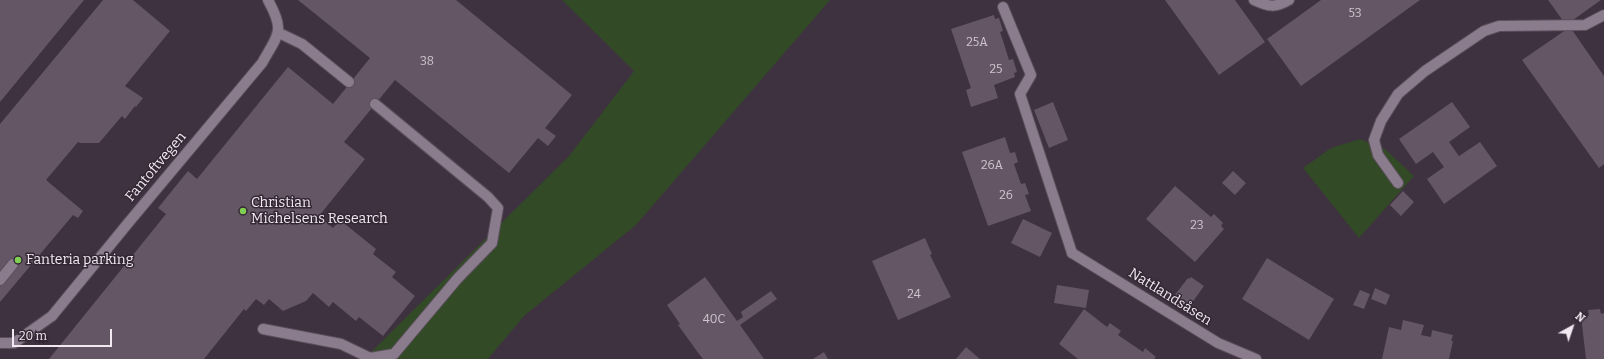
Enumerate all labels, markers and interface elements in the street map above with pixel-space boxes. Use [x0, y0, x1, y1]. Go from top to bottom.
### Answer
house number: 53 [1349, 7, 1361, 21]
house number: 25A [966, 36, 988, 50]
house number: 38 [420, 55, 434, 69]
house number: 25 [990, 63, 1002, 77]
street label: Fantoftvegen [122, 129, 190, 205]
house number: 26A [981, 159, 1003, 173]
house number: 26 [999, 189, 1013, 203]
place label: Christian Michelsens Research [251, 195, 388, 228]
marker: Christian Michelsens Research [238, 206, 248, 216]
house number: 23 [1190, 219, 1204, 233]
place label: Fanteria parking [26, 252, 133, 268]
marker: Fanteria parking [13, 255, 23, 265]
street label: Nattlandsåsen [1125, 265, 1215, 329]
house number: 24 [907, 288, 921, 302]
north arrow [1552, 307, 1592, 347]
text: N [1573, 310, 1587, 325]
house number: 40C [703, 313, 725, 327]
scale bar [14, 321, 114, 347]
text: 20 m [19, 329, 47, 343]

